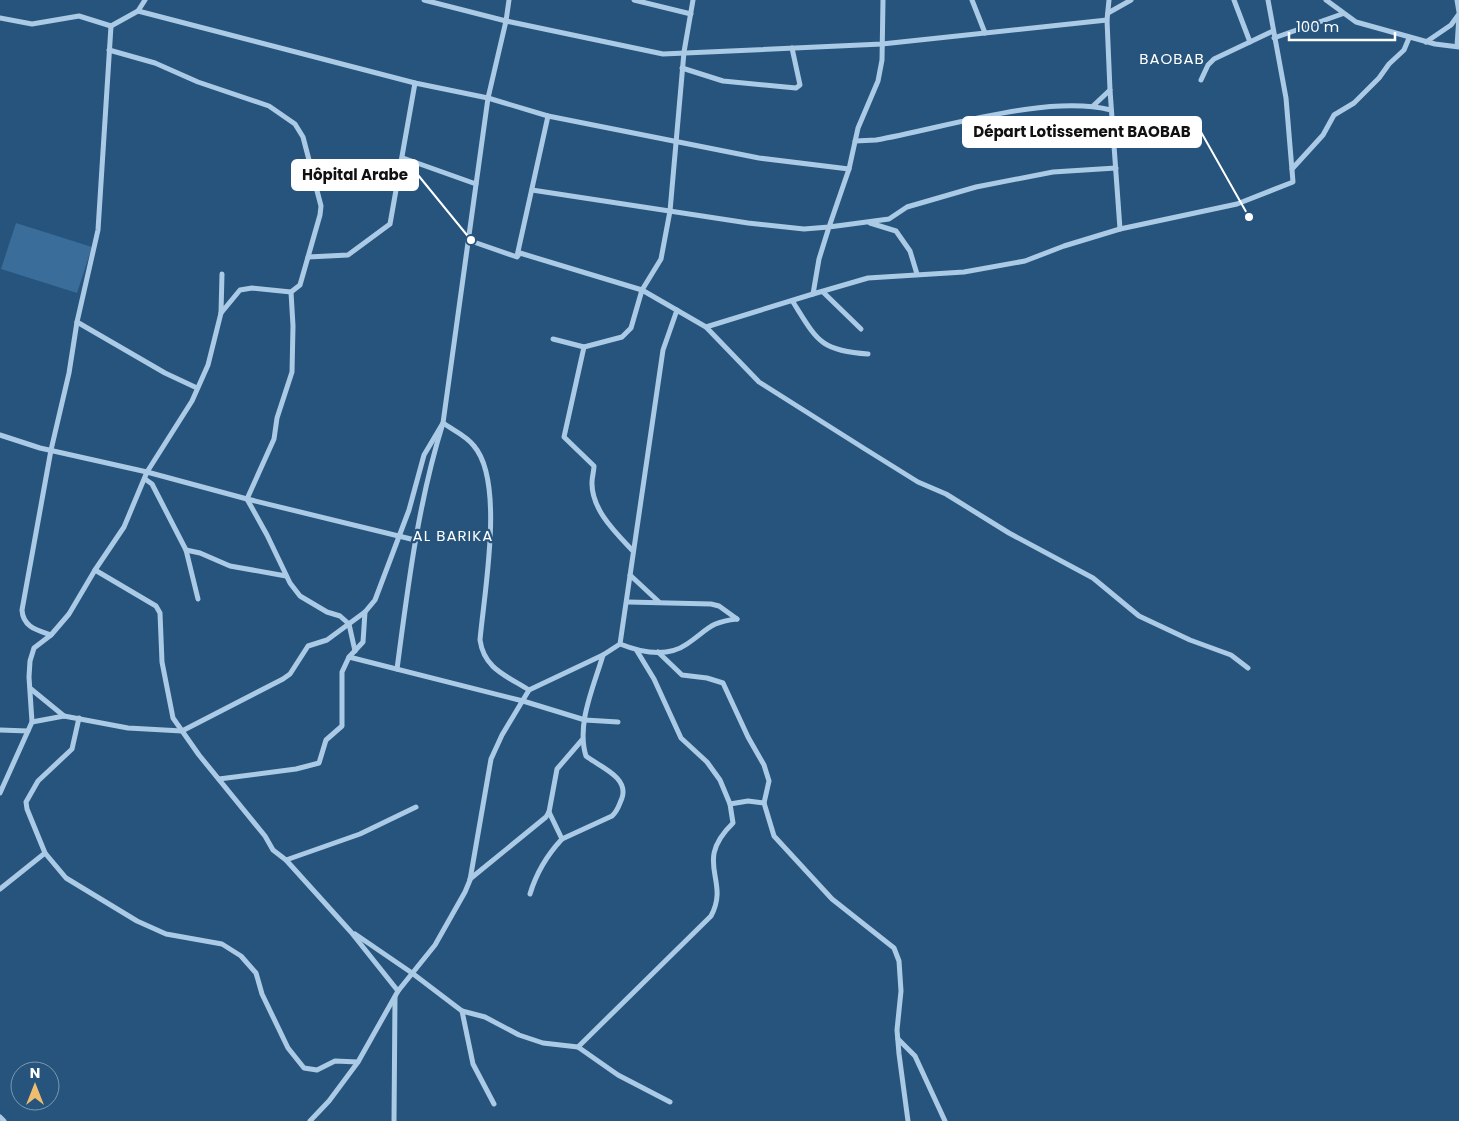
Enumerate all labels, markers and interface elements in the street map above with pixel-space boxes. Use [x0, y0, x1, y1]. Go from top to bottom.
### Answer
scale bar [1289, 10, 1395, 42]
text: 100 m [1296, 16, 1339, 37]
district label: BAOBAB [1139, 48, 1205, 69]
callout: Départ Lotissement BAOBAB [963, 117, 1201, 147]
text: Départ Lotissement BAOBAB [973, 121, 1191, 142]
callout: Hôpital Arabe [292, 160, 418, 190]
text: Hôpital Arabe [302, 164, 408, 185]
district label: AL BARIKA [413, 525, 493, 546]
north arrow [10, 1061, 60, 1111]
text: N [30, 1063, 40, 1083]

